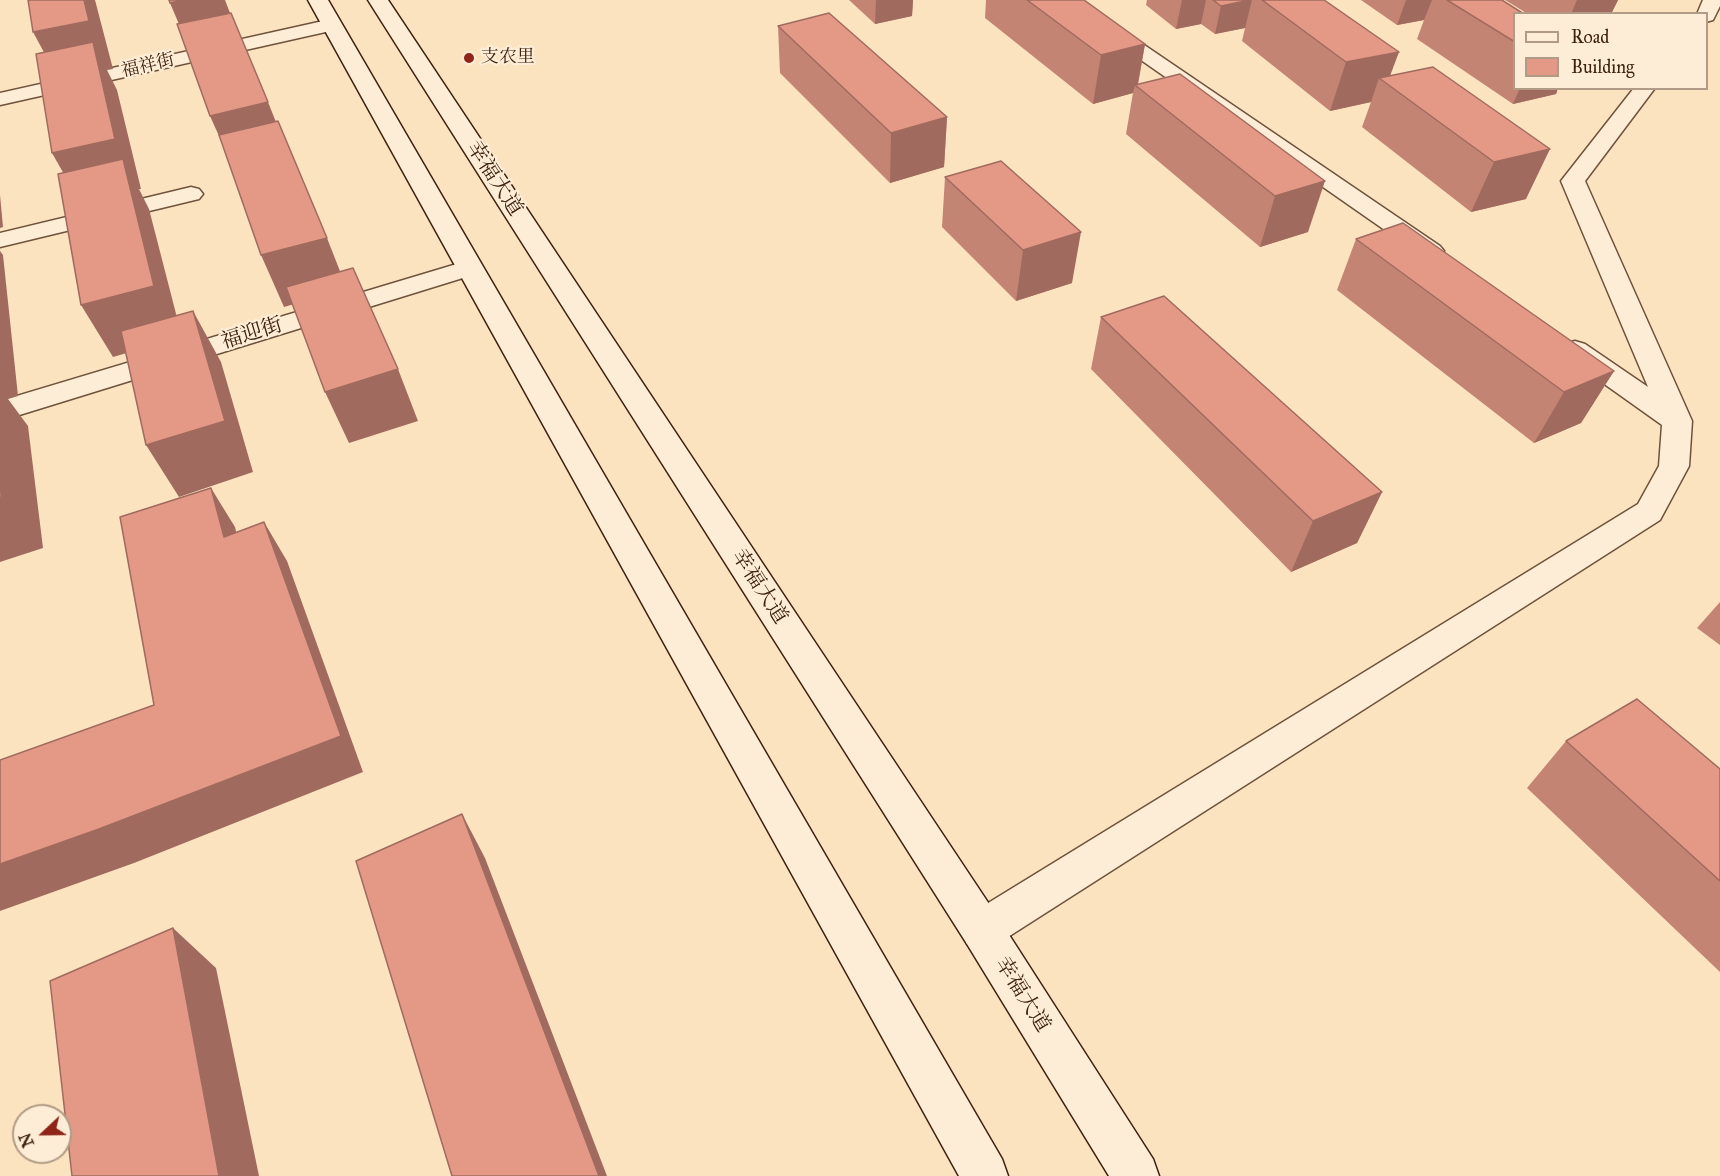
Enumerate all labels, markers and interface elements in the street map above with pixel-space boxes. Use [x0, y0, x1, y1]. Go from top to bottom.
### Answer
legend [1513, 12, 1708, 90]
text: Road [1571, 26, 1609, 48]
place label: 支农里 [481, 47, 535, 69]
street label: 福祥街 [119, 49, 177, 83]
marker: 支农里 [462, 51, 476, 65]
text: Building [1571, 56, 1634, 78]
street label: 幸福大道 [461, 137, 527, 221]
street label: 福迎街 [218, 313, 286, 355]
street label: 幸福大道 [726, 545, 792, 629]
street label: 幸福大道 [989, 953, 1055, 1037]
north arrow [12, 1104, 72, 1164]
text: N [15, 1130, 38, 1150]

